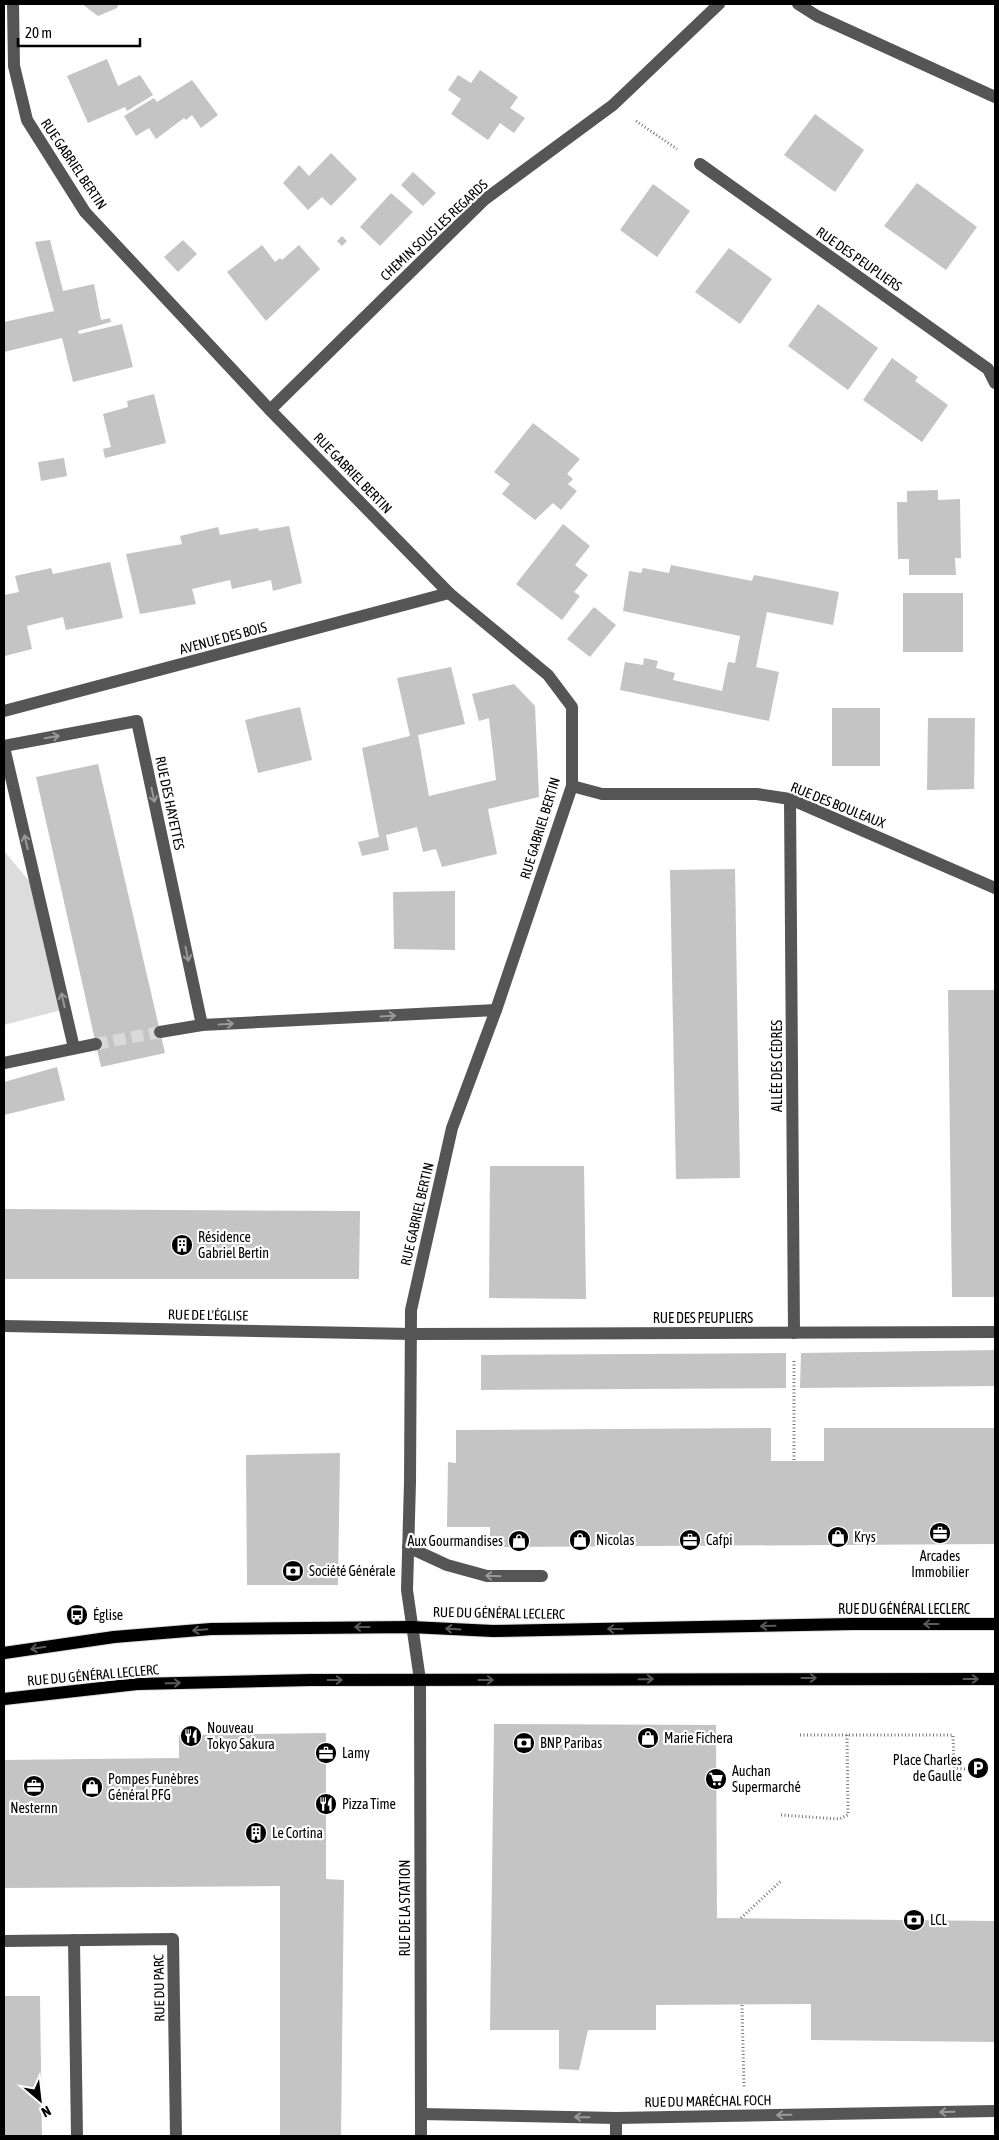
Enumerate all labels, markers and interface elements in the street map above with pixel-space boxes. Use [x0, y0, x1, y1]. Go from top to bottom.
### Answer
scale bar [18, 15, 140, 47]
text: 20 m [25, 24, 52, 41]
street label: RUE GABRIEL BERTIN [38, 116, 110, 212]
street label: CHEMIN SOUS LES REGARDS [377, 176, 491, 284]
street label: RUE DES PEUPLIERS [813, 224, 905, 294]
street label: RUE GABRIEL BERTIN [311, 429, 395, 517]
street label: AVENUE DES BOIS [178, 619, 268, 657]
one-way arrow [43, 732, 59, 741]
street label: RUE DES HAYETTES [152, 755, 188, 851]
street label: RUE GABRIEL BERTIN [517, 775, 563, 881]
street label: RUE DES BOULEAUX [788, 779, 888, 832]
one-way arrow [149, 786, 158, 802]
one-way arrow [21, 834, 30, 850]
one-way arrow [183, 945, 192, 961]
one-way arrow [58, 992, 67, 1008]
one-way arrow [380, 1011, 396, 1020]
one-way arrow [218, 1019, 234, 1028]
street label: ALLÉE DES CÈDRES [769, 1020, 785, 1112]
street label: RUE GABRIEL BERTIN [397, 1161, 437, 1267]
place label: Résidence Gabriel Bertin [198, 1229, 269, 1261]
building icon: Résidence Gabriel Bertin [170, 1233, 194, 1257]
street label: RUE DE L'ÉGLISE [168, 1306, 248, 1324]
street label: RUE DES PEUPLIERS [653, 1310, 753, 1326]
office icon: Arcades Immobilier [928, 1521, 952, 1545]
shop icon: Krys [826, 1525, 850, 1549]
shop icon: Nicolas [568, 1528, 592, 1552]
office icon: Cafpi [678, 1528, 702, 1552]
shop icon: Aux Gourmandises [507, 1529, 531, 1553]
place label: Krys [854, 1529, 876, 1545]
place label: Nicolas [596, 1532, 634, 1548]
place label: Cafpi [706, 1532, 733, 1548]
place label: Aux Gourmandises [407, 1533, 503, 1549]
place label: Arcades Immobilier [911, 1548, 970, 1580]
bank icon: Société Générale [281, 1559, 305, 1583]
place label: Société Générale [309, 1563, 396, 1579]
one-way arrow [485, 1571, 502, 1581]
street label: RUE DU GÉNÉRAL LECLERC [838, 1601, 971, 1617]
bus stop icon: Église [65, 1603, 89, 1627]
street label: RUE DU GÉNÉRAL LECLERC [433, 1604, 566, 1622]
place label: Église [93, 1607, 123, 1623]
one-way arrow [923, 1619, 940, 1629]
one-way arrow [761, 1621, 777, 1631]
one-way arrow [355, 1622, 371, 1632]
one-way arrow [607, 1624, 624, 1634]
one-way arrow [192, 1625, 208, 1634]
one-way arrow [445, 1625, 461, 1634]
one-way arrow [31, 1643, 47, 1653]
street label: RUE DU GÉNÉRAL LECLERC [26, 1661, 160, 1689]
one-way arrow [800, 1673, 816, 1683]
one-way arrow [638, 1674, 654, 1684]
one-way arrow [963, 1674, 979, 1683]
one-way arrow [327, 1675, 343, 1685]
one-way arrow [478, 1675, 494, 1685]
one-way arrow [164, 1678, 181, 1688]
place label: Nouveau Tokyo Sakura [207, 1720, 275, 1752]
restaurant icon: Nouveau Tokyo Sakura [179, 1724, 203, 1748]
shop icon: Marie Fichera [636, 1726, 660, 1750]
place label: Marie Fichera [664, 1730, 733, 1746]
bank icon: BNP Paribas [512, 1731, 536, 1755]
place label: BNP Paribas [540, 1735, 602, 1751]
office icon: Lamy [314, 1741, 338, 1765]
place label: Lamy [342, 1745, 370, 1761]
place label: Place Charles de Gaulle [893, 1752, 962, 1784]
parking icon: Place Charles de Gaulle [966, 1756, 990, 1780]
place label: Auchan Supermarché [732, 1763, 801, 1795]
supermarket icon: Auchan Supermarché [704, 1767, 728, 1791]
place label: Pompes Funèbres Général PFG [108, 1771, 199, 1803]
office icon: Nesternn [22, 1774, 46, 1798]
shop icon: Pompes Funèbres Général PFG [80, 1775, 104, 1799]
restaurant icon: Pizza Time [314, 1792, 338, 1816]
place label: Pizza Time [342, 1796, 396, 1812]
place label: Nesternn [10, 1800, 58, 1816]
building icon: Le Cortina [244, 1821, 268, 1845]
place label: Le Cortina [272, 1825, 323, 1841]
street label: RUE DE LA STATION [397, 1860, 413, 1956]
bank icon: LCL [902, 1908, 926, 1932]
place label: LCL [930, 1912, 947, 1928]
street label: RUE DU PARC [150, 1953, 168, 2022]
north arrow [15, 2075, 65, 2125]
street label: RUE DU MARÉCHAL FOCH [644, 2092, 772, 2110]
text: N [39, 2102, 54, 2120]
one-way arrow [939, 2107, 955, 2117]
one-way arrow [776, 2110, 792, 2119]
one-way arrow [575, 2113, 591, 2122]

